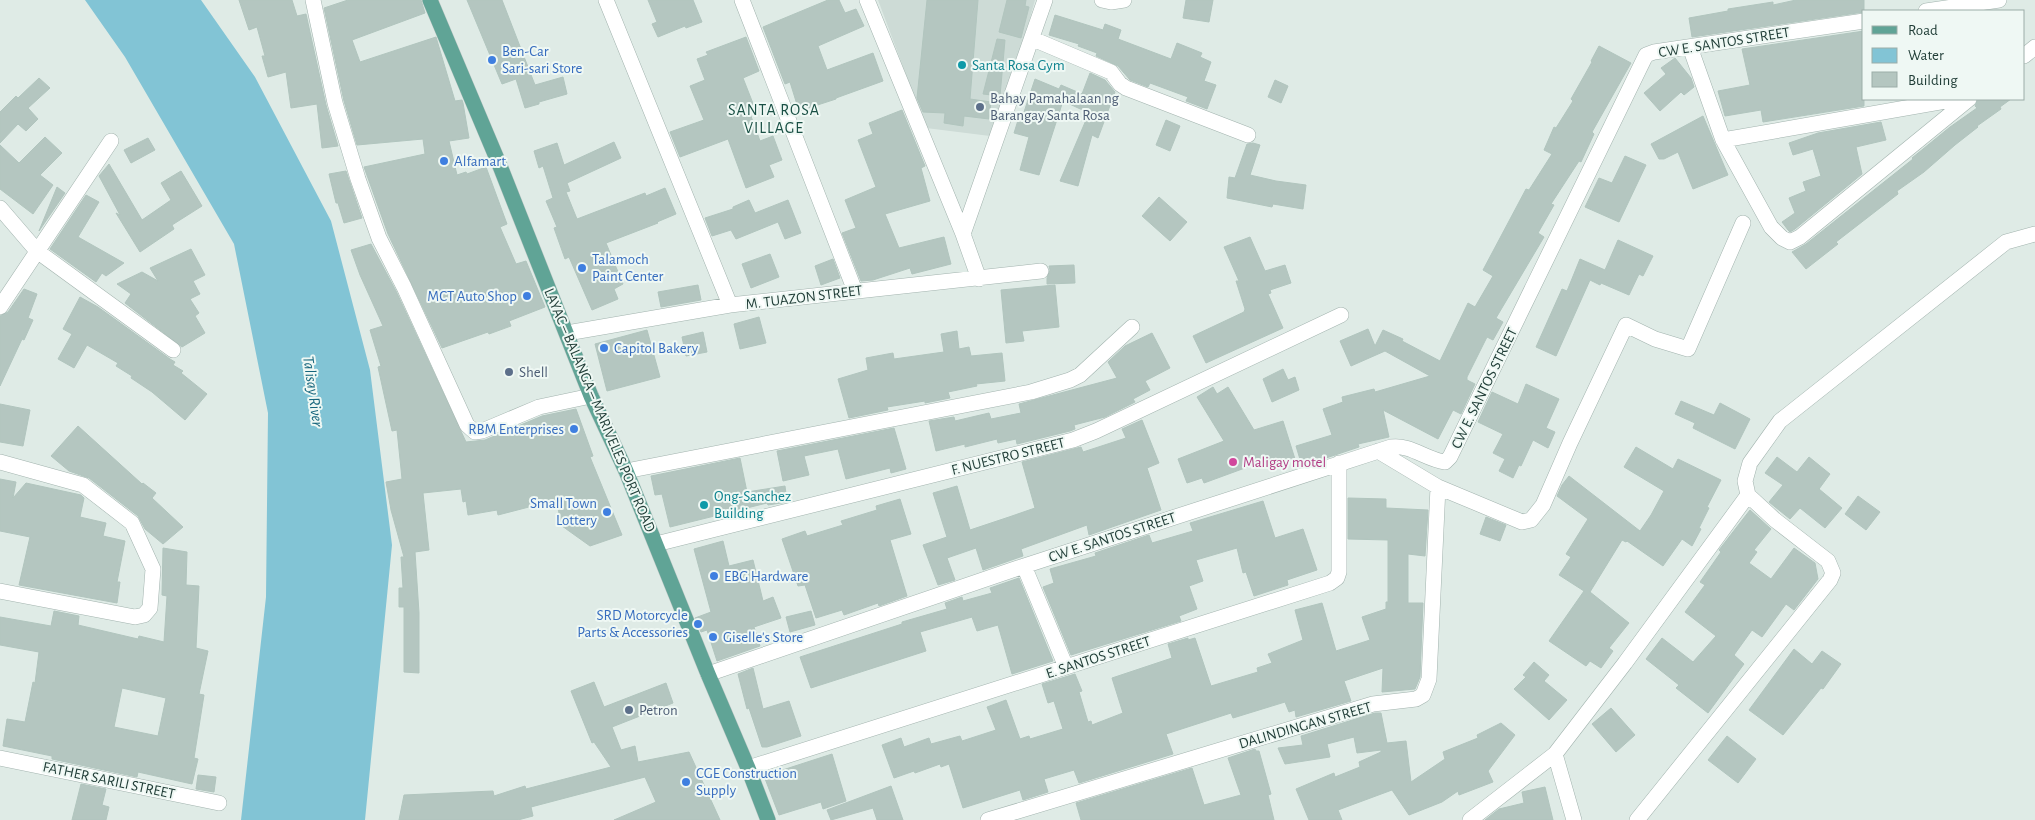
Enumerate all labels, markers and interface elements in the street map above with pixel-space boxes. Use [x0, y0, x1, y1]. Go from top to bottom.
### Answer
legend [1862, 10, 2025, 100]
text: Road [1908, 23, 1938, 38]
street label: CW E. SANTOS STREET [1657, 25, 1791, 60]
place label: Ben-Car Sari-sari Store [502, 44, 583, 76]
text: Water [1908, 48, 1944, 63]
marker: Ben-Car Sari-sari Store [486, 54, 498, 66]
place label: Santa Rosa Gym [972, 58, 1065, 73]
marker: Santa Rosa Gym [956, 59, 968, 71]
text: Building [1908, 73, 1958, 88]
place label: Bahay Pamahalaan ng Barangay Santa Rosa [990, 91, 1120, 123]
marker: Bahay Pamahalaan ng Barangay Santa Rosa [974, 101, 986, 113]
district label: SANTA ROSA VILLAGE [728, 102, 820, 136]
place label: Alfamart [454, 154, 506, 169]
marker: Alfamart [438, 155, 450, 167]
place label: Talamoch Paint Center [592, 252, 664, 284]
marker: Talamoch Paint Center [576, 262, 588, 274]
street label: M. TUAZON STREET [745, 283, 864, 312]
street label: LAYAC – BALANGA – MARIVELES PORT ROAD [541, 286, 658, 535]
place label: MCT Auto Shop [427, 289, 517, 304]
marker: MCT Auto Shop [521, 290, 533, 302]
street label: CW E. SANTOS STREET [1449, 325, 1521, 451]
place label: Capitol Bakery [614, 341, 699, 356]
marker: Capitol Bakery [598, 342, 610, 354]
water label: Talisay River [300, 355, 326, 428]
place label: Shell [519, 365, 548, 380]
marker: Shell [503, 366, 515, 378]
place label: RBM Enterprises [468, 422, 564, 437]
marker: RBM Enterprises [568, 423, 580, 435]
street label: F. NUESTRO STREET [950, 435, 1067, 478]
place label: Maligay motel [1243, 455, 1326, 470]
marker: Maligay motel [1227, 456, 1239, 468]
place label: Ong-Sanchez Building [714, 489, 791, 521]
place label: Small Town Lottery [530, 496, 598, 528]
marker: Ong-Sanchez Building [698, 499, 710, 511]
marker: Small Town Lottery [601, 506, 613, 518]
street label: CW E. SANTOS STREET [1047, 510, 1178, 565]
place label: EBG Hardware [724, 569, 809, 584]
marker: EBG Hardware [708, 570, 720, 582]
place label: SRD Motorcycle Parts & Accessories [577, 608, 688, 640]
marker: SRD Motorcycle Parts & Accessories [692, 618, 704, 630]
place label: Giselle's Store [723, 630, 803, 645]
marker: Giselle's Store [707, 631, 719, 643]
street label: E. SANTOS STREET [1044, 633, 1153, 681]
street label: DALINDINGAN STREET [1237, 699, 1374, 752]
place label: Petron [639, 703, 678, 718]
marker: Petron [623, 704, 635, 716]
street label: FATHER SARILI STREET [41, 759, 177, 802]
place label: CGE Construction Supply [696, 766, 797, 798]
marker: CGE Construction Supply [680, 776, 692, 788]

